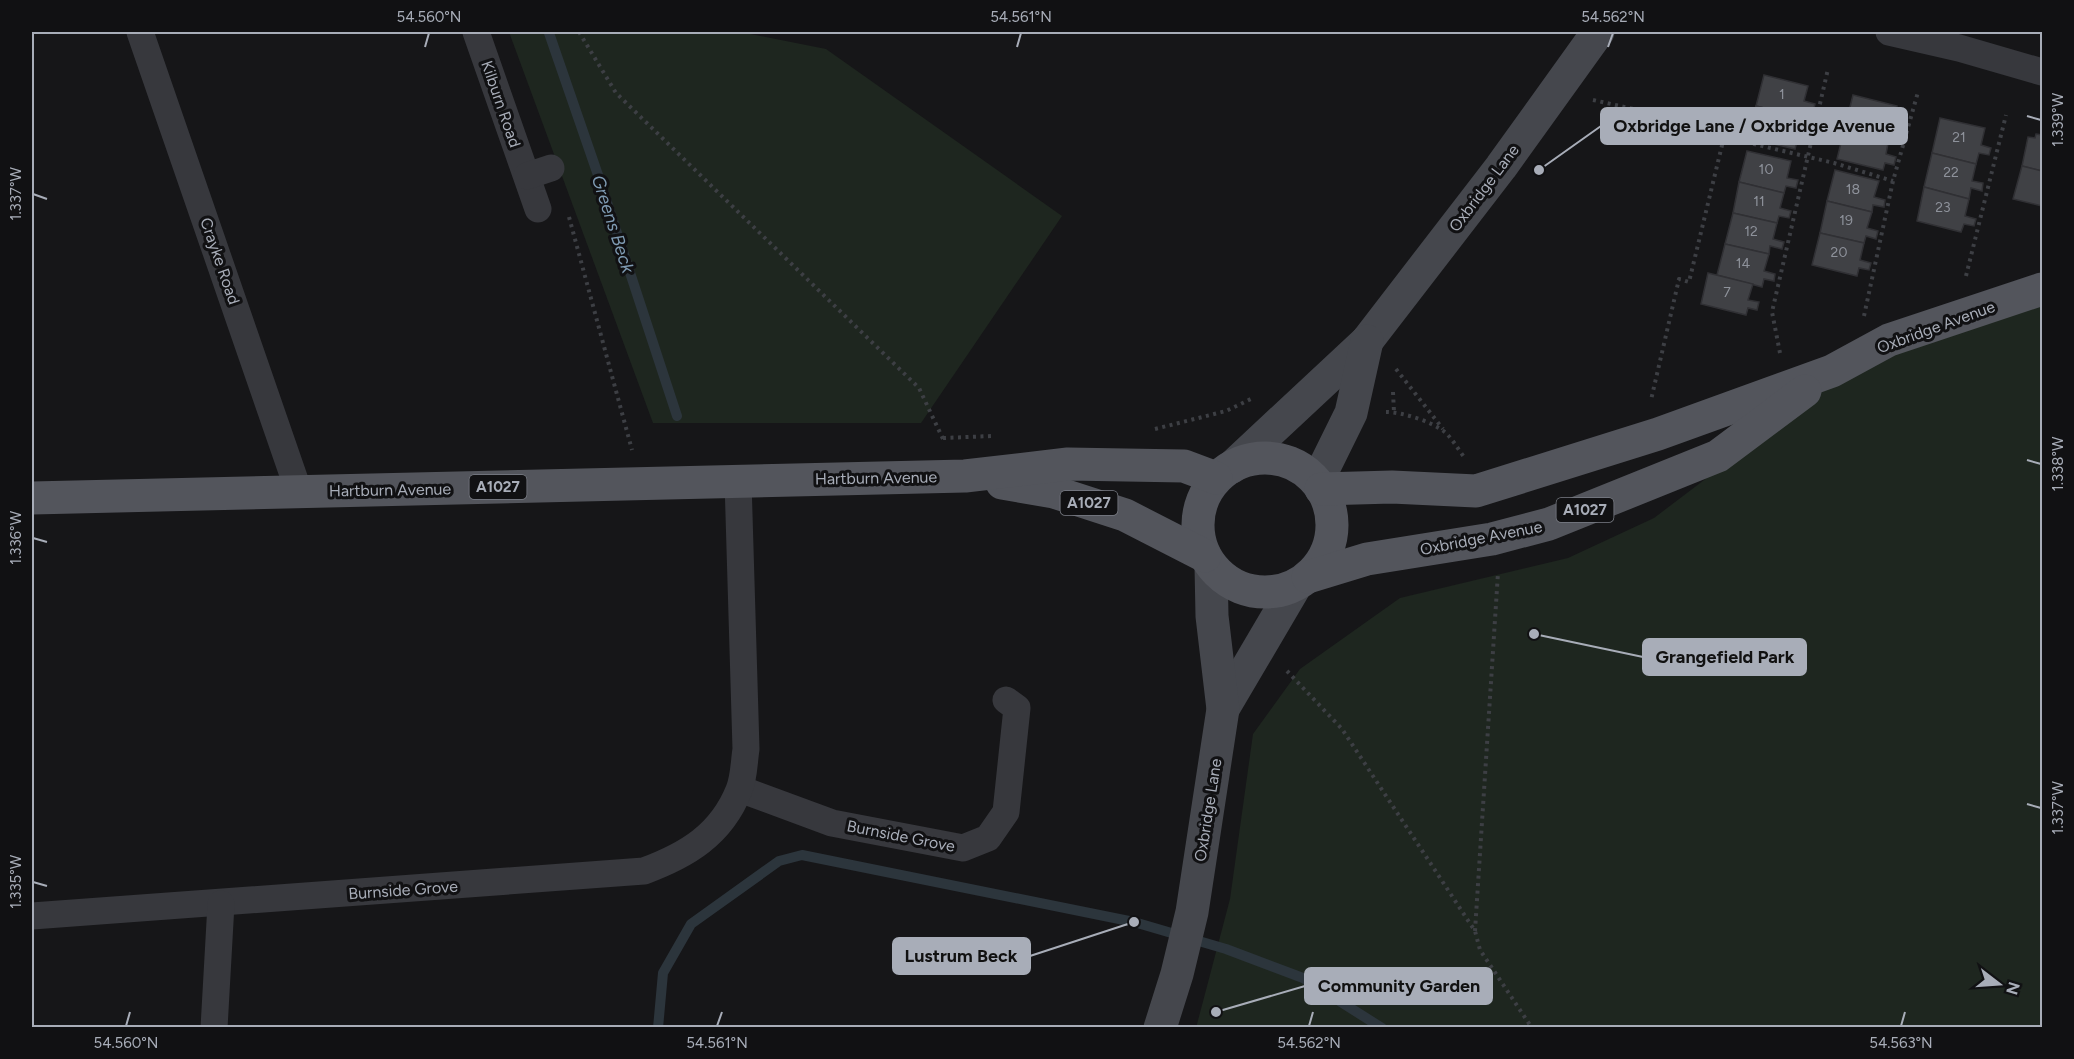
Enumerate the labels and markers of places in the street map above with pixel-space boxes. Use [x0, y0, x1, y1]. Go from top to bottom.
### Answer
callout: Oxbridge Lane / Oxbridge Avenue [1601, 108, 1907, 144]
callout: Grangefield Park [1643, 639, 1806, 675]
callout: Lustrum Beck [893, 938, 1030, 974]
callout: Community Garden [1305, 968, 1492, 1004]

